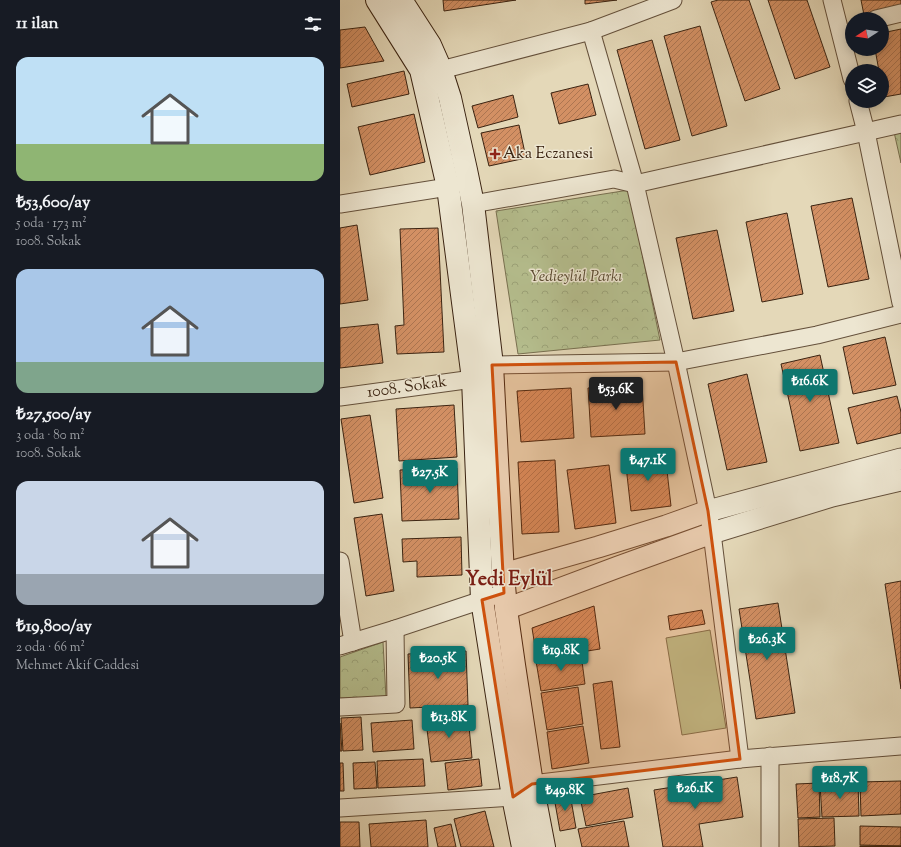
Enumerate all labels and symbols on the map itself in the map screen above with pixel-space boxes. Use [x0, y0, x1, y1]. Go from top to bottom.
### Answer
north arrow [845, 12, 889, 56]
place label: Aka Eczanesi [503, 143, 594, 166]
marker: Aka Eczanesi [490, 149, 500, 159]
park label: Yedieylül Parkı [530, 266, 622, 289]
pin: ₺16.6K [777, 369, 843, 403]
street label: 1008. Sokak [366, 371, 449, 405]
pin: ₺53.6K [583, 377, 649, 411]
pin: ₺47.1K [615, 448, 681, 482]
pin: ₺27.5K [397, 460, 463, 494]
district label: Yedi Eylül [465, 566, 553, 595]
pin: ₺26.3K [734, 627, 800, 661]
pin: ₺19.8K [528, 638, 594, 672]
pin: ₺20.5K [405, 646, 471, 680]
pin: ₺13.8K [416, 705, 482, 739]
pin: ₺18.7K [807, 766, 873, 800]
pin: ₺26.1K [662, 776, 728, 810]
pin: ₺49.8K [532, 778, 598, 812]

